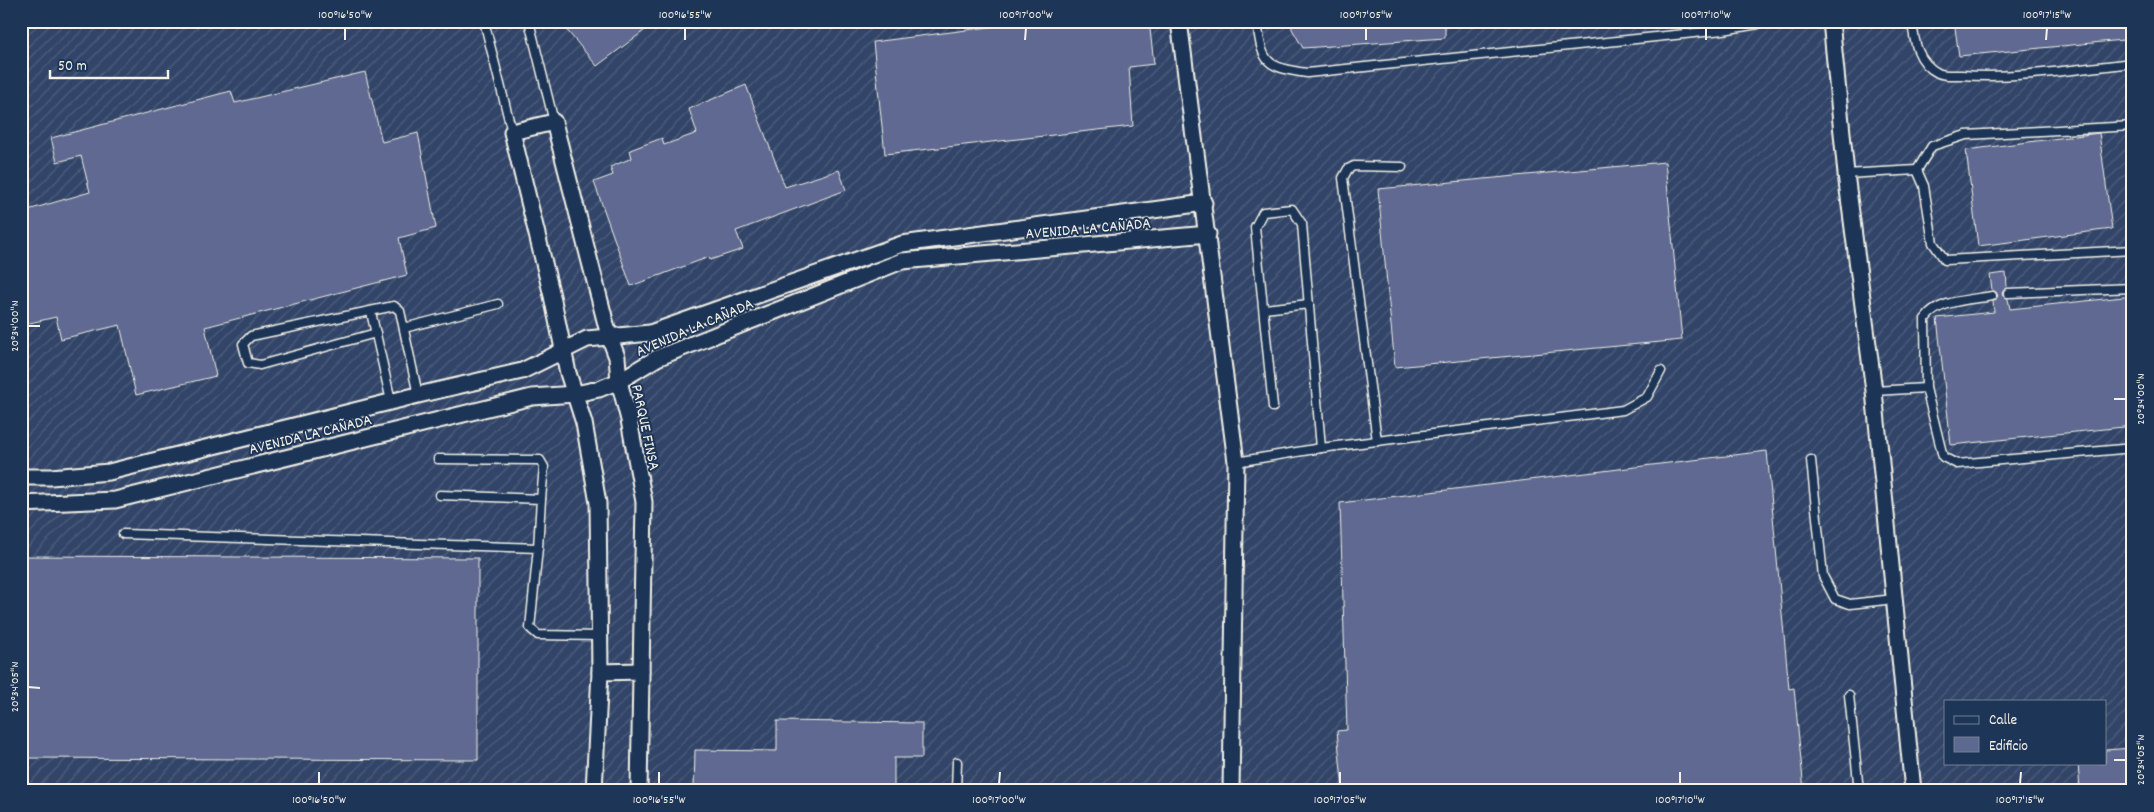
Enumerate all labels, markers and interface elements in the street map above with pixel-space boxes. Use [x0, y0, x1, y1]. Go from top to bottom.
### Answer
text: 100°16'50"W [318, 7, 372, 24]
text: 100°16'55"W [659, 7, 711, 24]
text: 100°17'00"W [999, 7, 1053, 24]
text: 100°17'05"W [1340, 7, 1392, 24]
text: 100°17'10"W [1681, 7, 1731, 24]
text: 100°17'15"W [2023, 7, 2071, 24]
scale bar [50, 48, 168, 80]
text: 50 m [58, 56, 87, 78]
street label: AVENIDA LA CAÑADA [1024, 213, 1152, 246]
street label: AVENIDA LA CAÑADA [633, 293, 758, 363]
text: 20°34'00"N [7, 300, 24, 352]
text: 20°34'00"N [2133, 373, 2150, 425]
street label: PARQUE FINSA [624, 382, 665, 473]
street label: AVENIDA LA CAÑADA [247, 409, 375, 462]
text: 20°34'05"N [7, 662, 24, 712]
legend [1944, 700, 2106, 764]
text: Calle [1989, 710, 2018, 732]
text: 20°34'05"N [2133, 735, 2150, 785]
text: Edificio [1989, 736, 2028, 758]
text: 100°16'50"W [292, 792, 346, 809]
text: 100°16'55"W [633, 792, 685, 809]
text: 100°17'00"W [972, 792, 1026, 809]
text: 100°17'05"W [1314, 792, 1366, 809]
text: 100°17'10"W [1655, 792, 1705, 809]
text: 100°17'15"W [1996, 792, 2044, 809]

